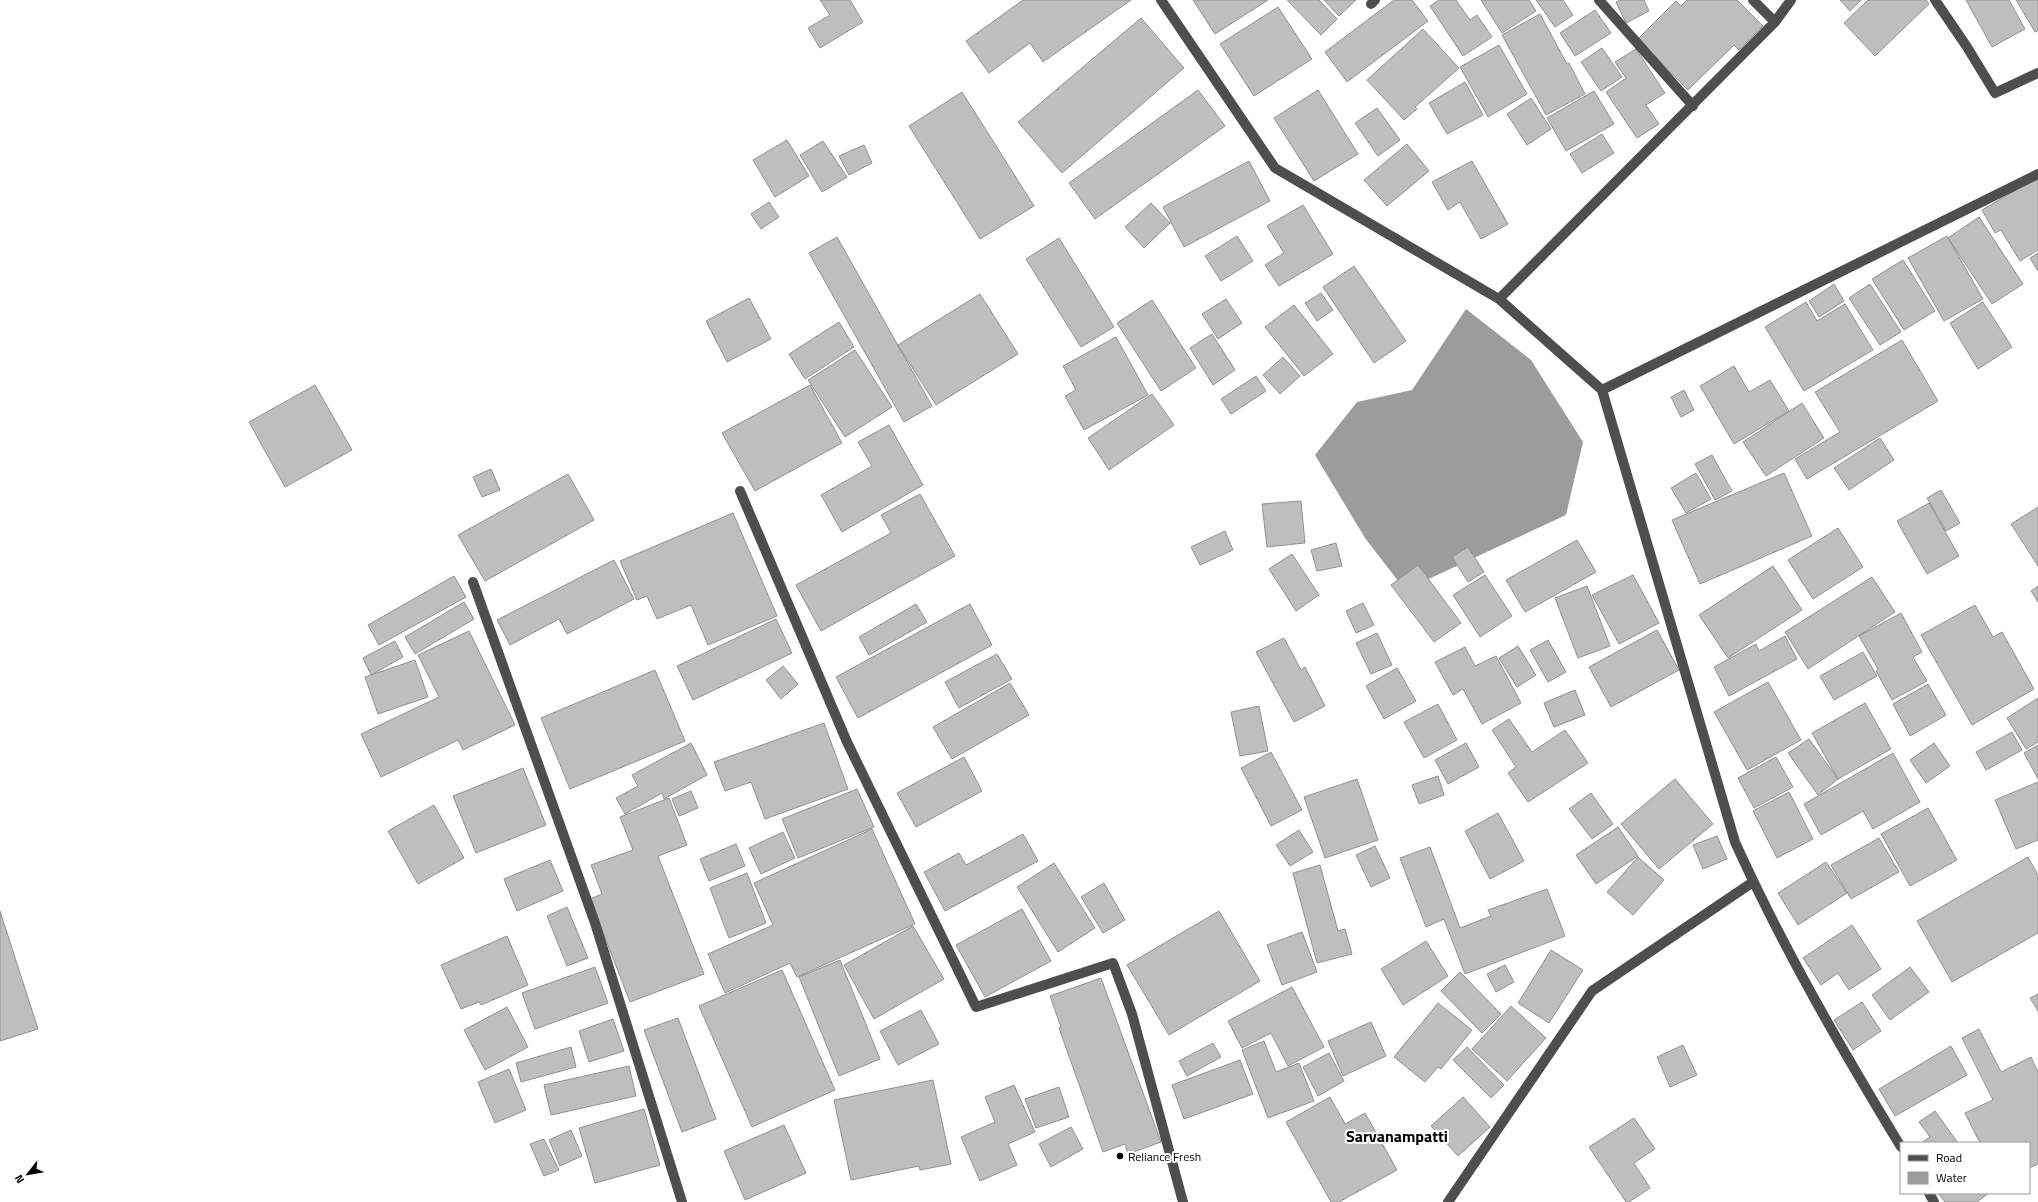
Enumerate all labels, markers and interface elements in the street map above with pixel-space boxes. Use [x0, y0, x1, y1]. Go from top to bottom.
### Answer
district label: Sarvanampatti [1346, 1124, 1448, 1148]
legend [1900, 1142, 2030, 1194]
place label: Reliance Fresh [1128, 1147, 1201, 1166]
text: Road [1936, 1148, 1962, 1167]
marker: Reliance Fresh [1115, 1151, 1125, 1161]
north arrow [8, 1154, 48, 1194]
text: Water [1936, 1168, 1967, 1187]
text: N [11, 1172, 28, 1187]

